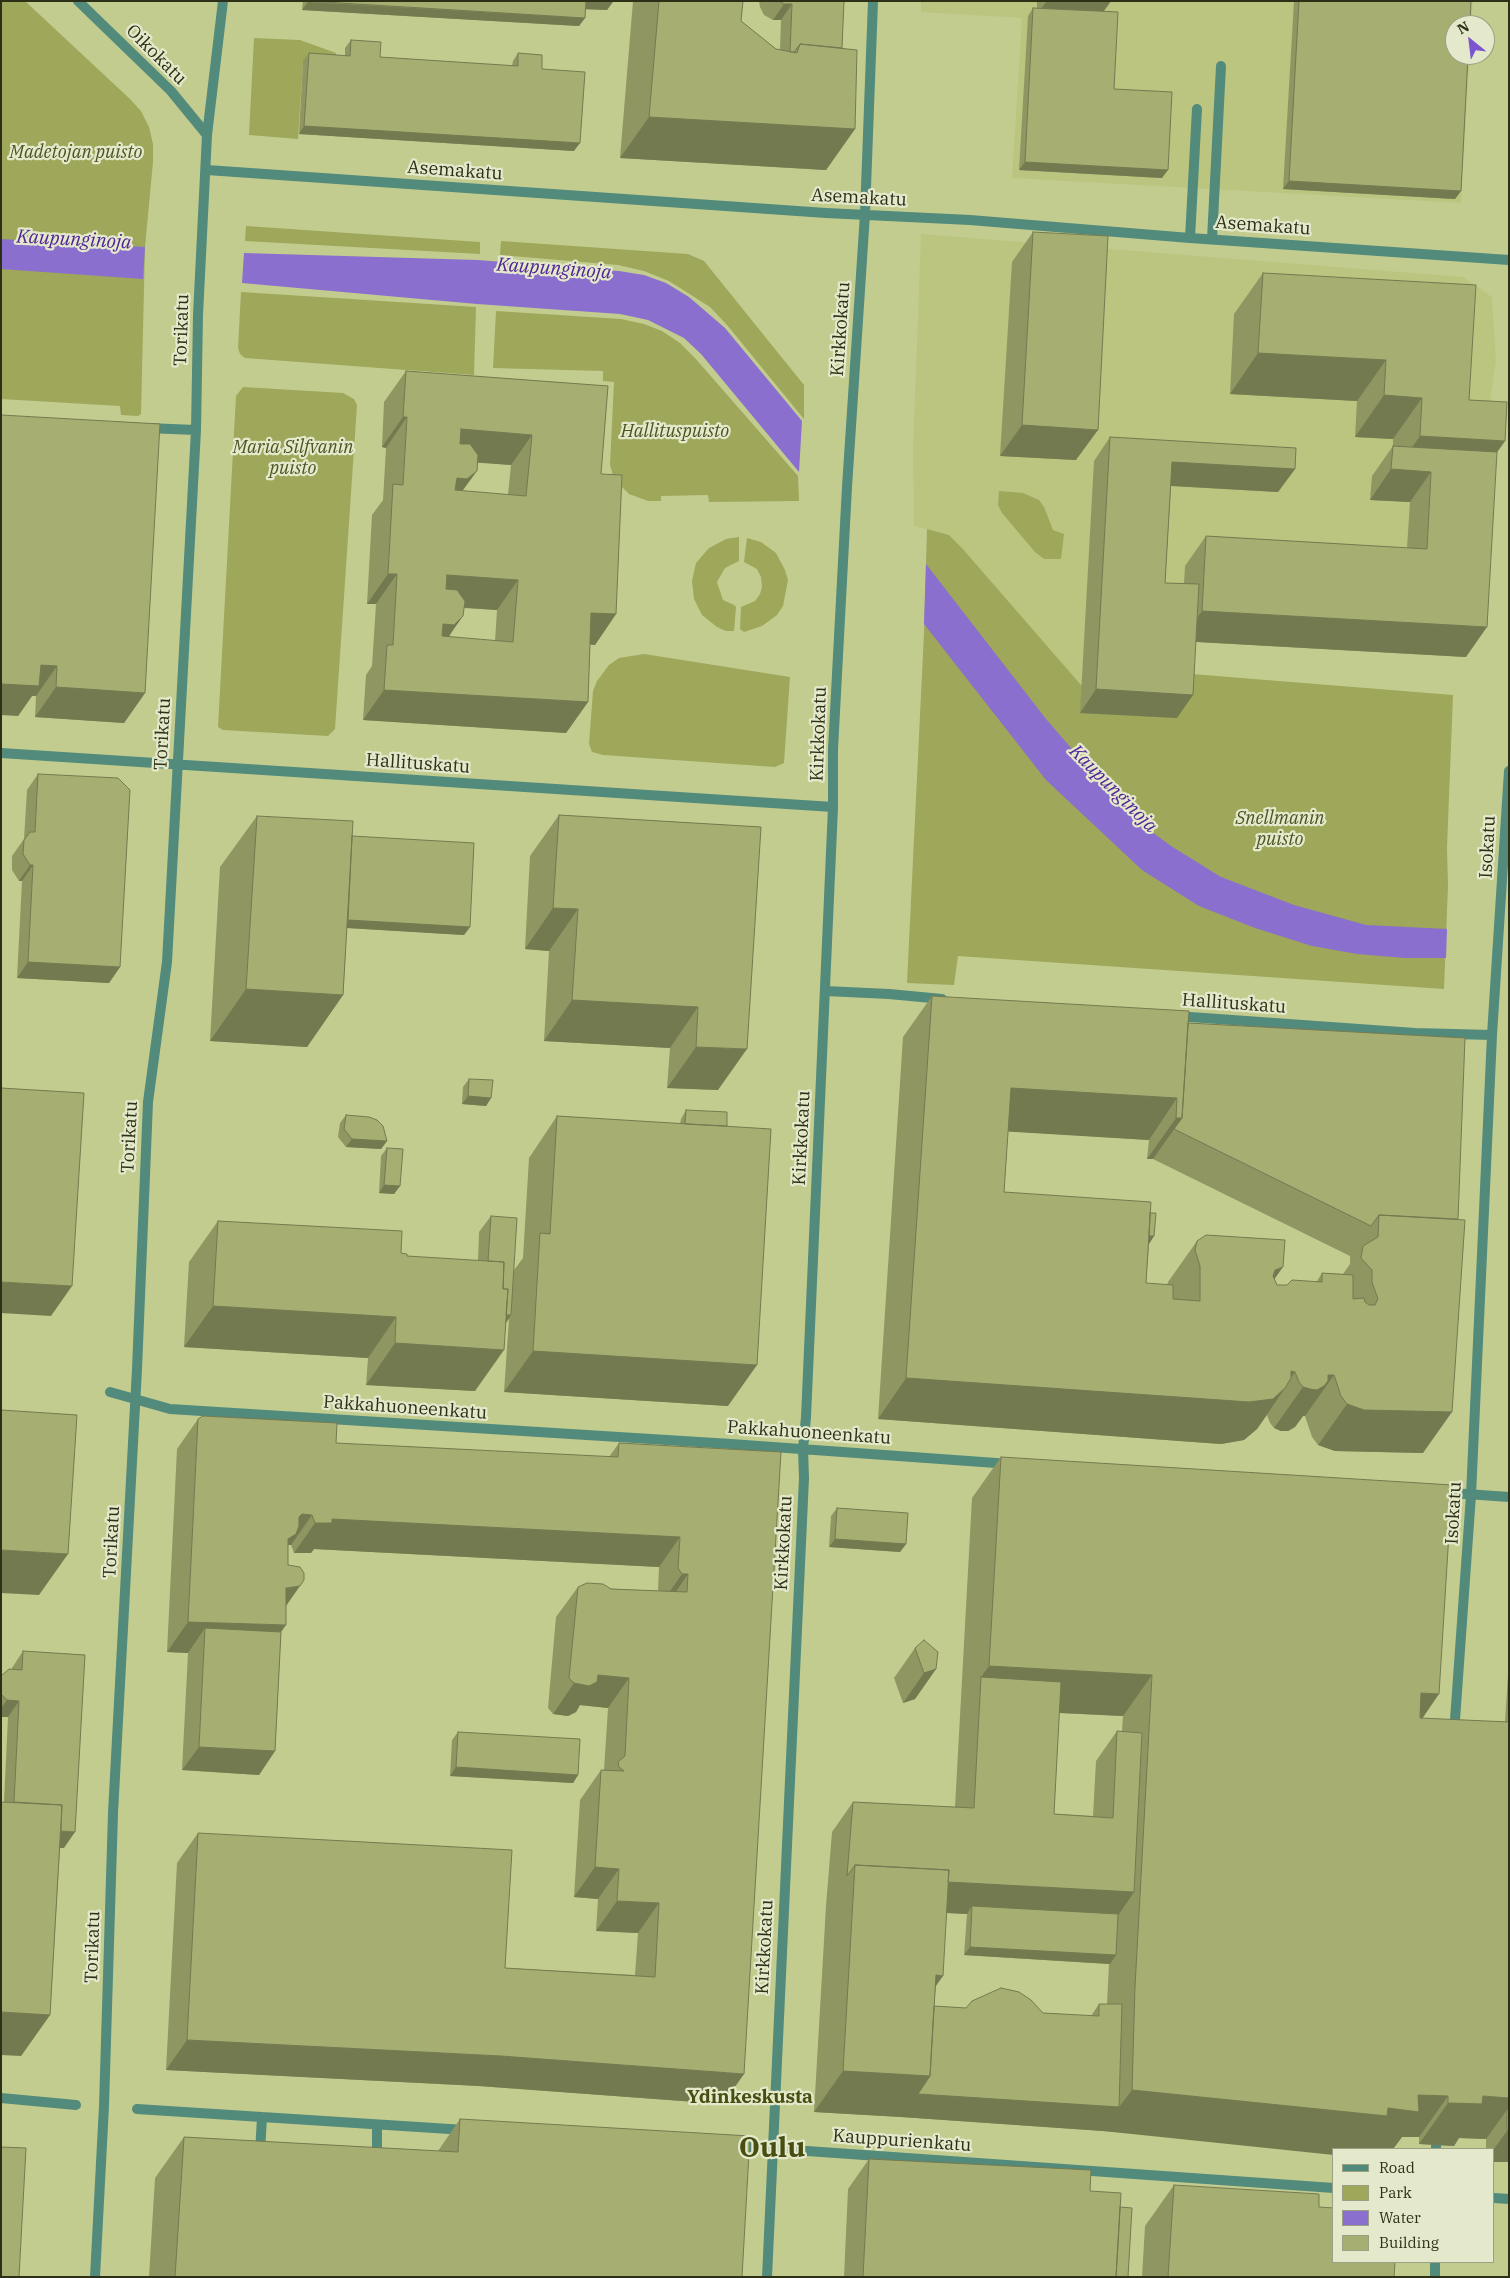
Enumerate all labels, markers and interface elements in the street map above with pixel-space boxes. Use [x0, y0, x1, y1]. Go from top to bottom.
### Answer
north arrow [1445, 15, 1495, 65]
text: N [1454, 17, 1472, 38]
street label: Oikokatu [121, 20, 191, 90]
park label: Madetojan puisto [10, 142, 142, 164]
street label: Asemakatu [407, 157, 503, 185]
street label: Asemakatu [811, 185, 907, 211]
street label: Asemakatu [1215, 212, 1311, 240]
water label: Kaupunginoja [16, 226, 132, 254]
water label: Kaupunginoja [496, 254, 612, 284]
street label: Kirkkokatu [827, 281, 855, 377]
street label: Torikatu [170, 293, 194, 367]
park label: Hallituspuisto [621, 421, 729, 443]
park label: Maria Silfvanin puisto [233, 437, 353, 479]
street label: Kirkkokatu [807, 686, 831, 782]
street label: Torikatu [150, 697, 176, 771]
water label: Kaupunginoja [1064, 740, 1162, 838]
street label: Hallituskatu [365, 750, 471, 778]
park label: Snellmanin puisto [1235, 808, 1325, 851]
street label: Isokatu [1476, 815, 1500, 879]
street label: Hallituskatu [1181, 990, 1287, 1018]
street label: Kirkkokatu [789, 1090, 815, 1186]
street label: Torikatu [117, 1100, 143, 1174]
street label: Pakkahuoneenkatu [322, 1392, 488, 1424]
street label: Pakkahuoneenkatu [726, 1417, 892, 1449]
street label: Isokatu [1442, 1481, 1466, 1545]
street label: Kirkkokatu [771, 1495, 797, 1591]
street label: Torikatu [99, 1505, 125, 1579]
street label: Kirkkokatu [752, 1899, 778, 1995]
street label: Torikatu [81, 1910, 105, 1984]
district label: Ydinkeskusta [687, 2087, 813, 2109]
street label: Kauppurienkatu [832, 2125, 972, 2157]
district label: Oulu [739, 2132, 805, 2166]
legend [1332, 2148, 1495, 2263]
text: Road [1379, 2158, 1415, 2177]
text: Park [1379, 2183, 1412, 2202]
text: Water [1379, 2208, 1421, 2227]
text: Building [1379, 2233, 1439, 2252]

